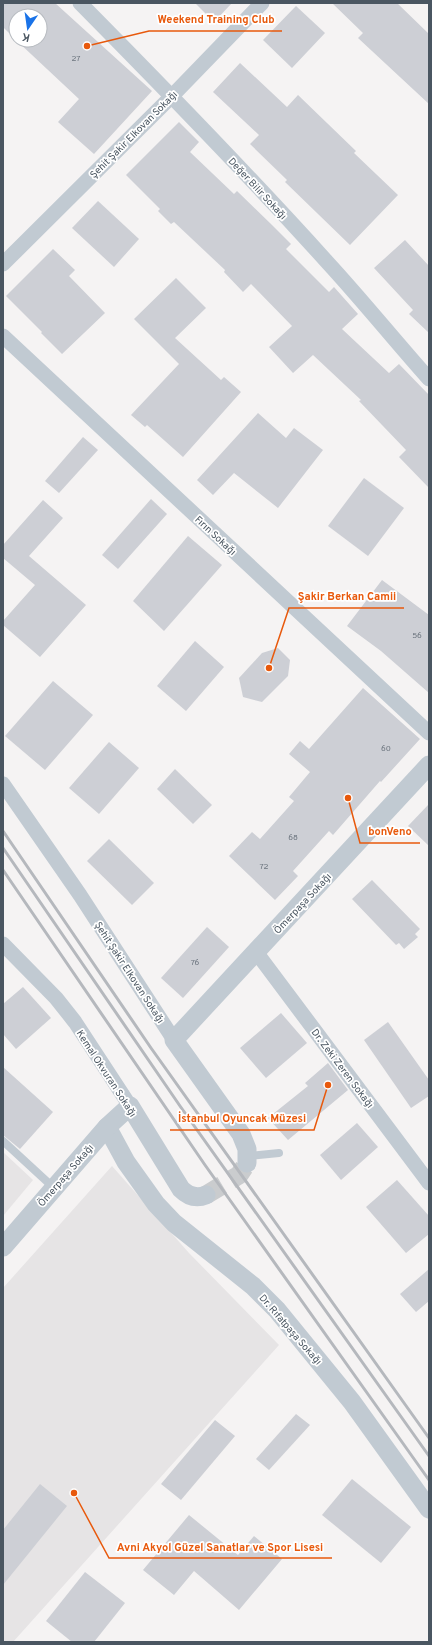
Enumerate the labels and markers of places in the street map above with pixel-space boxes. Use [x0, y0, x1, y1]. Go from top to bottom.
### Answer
callout: Weekend Training Club [149, 8, 282, 31]
callout: Şakir Berkan Camii [289, 585, 404, 608]
callout: bonVeno [360, 820, 420, 843]
callout: İstanbul Oyuncak Müzesi [170, 1107, 314, 1130]
callout: Avni Akyol Güzel Sanatlar ve Spor Lisesi [109, 1535, 332, 1558]

